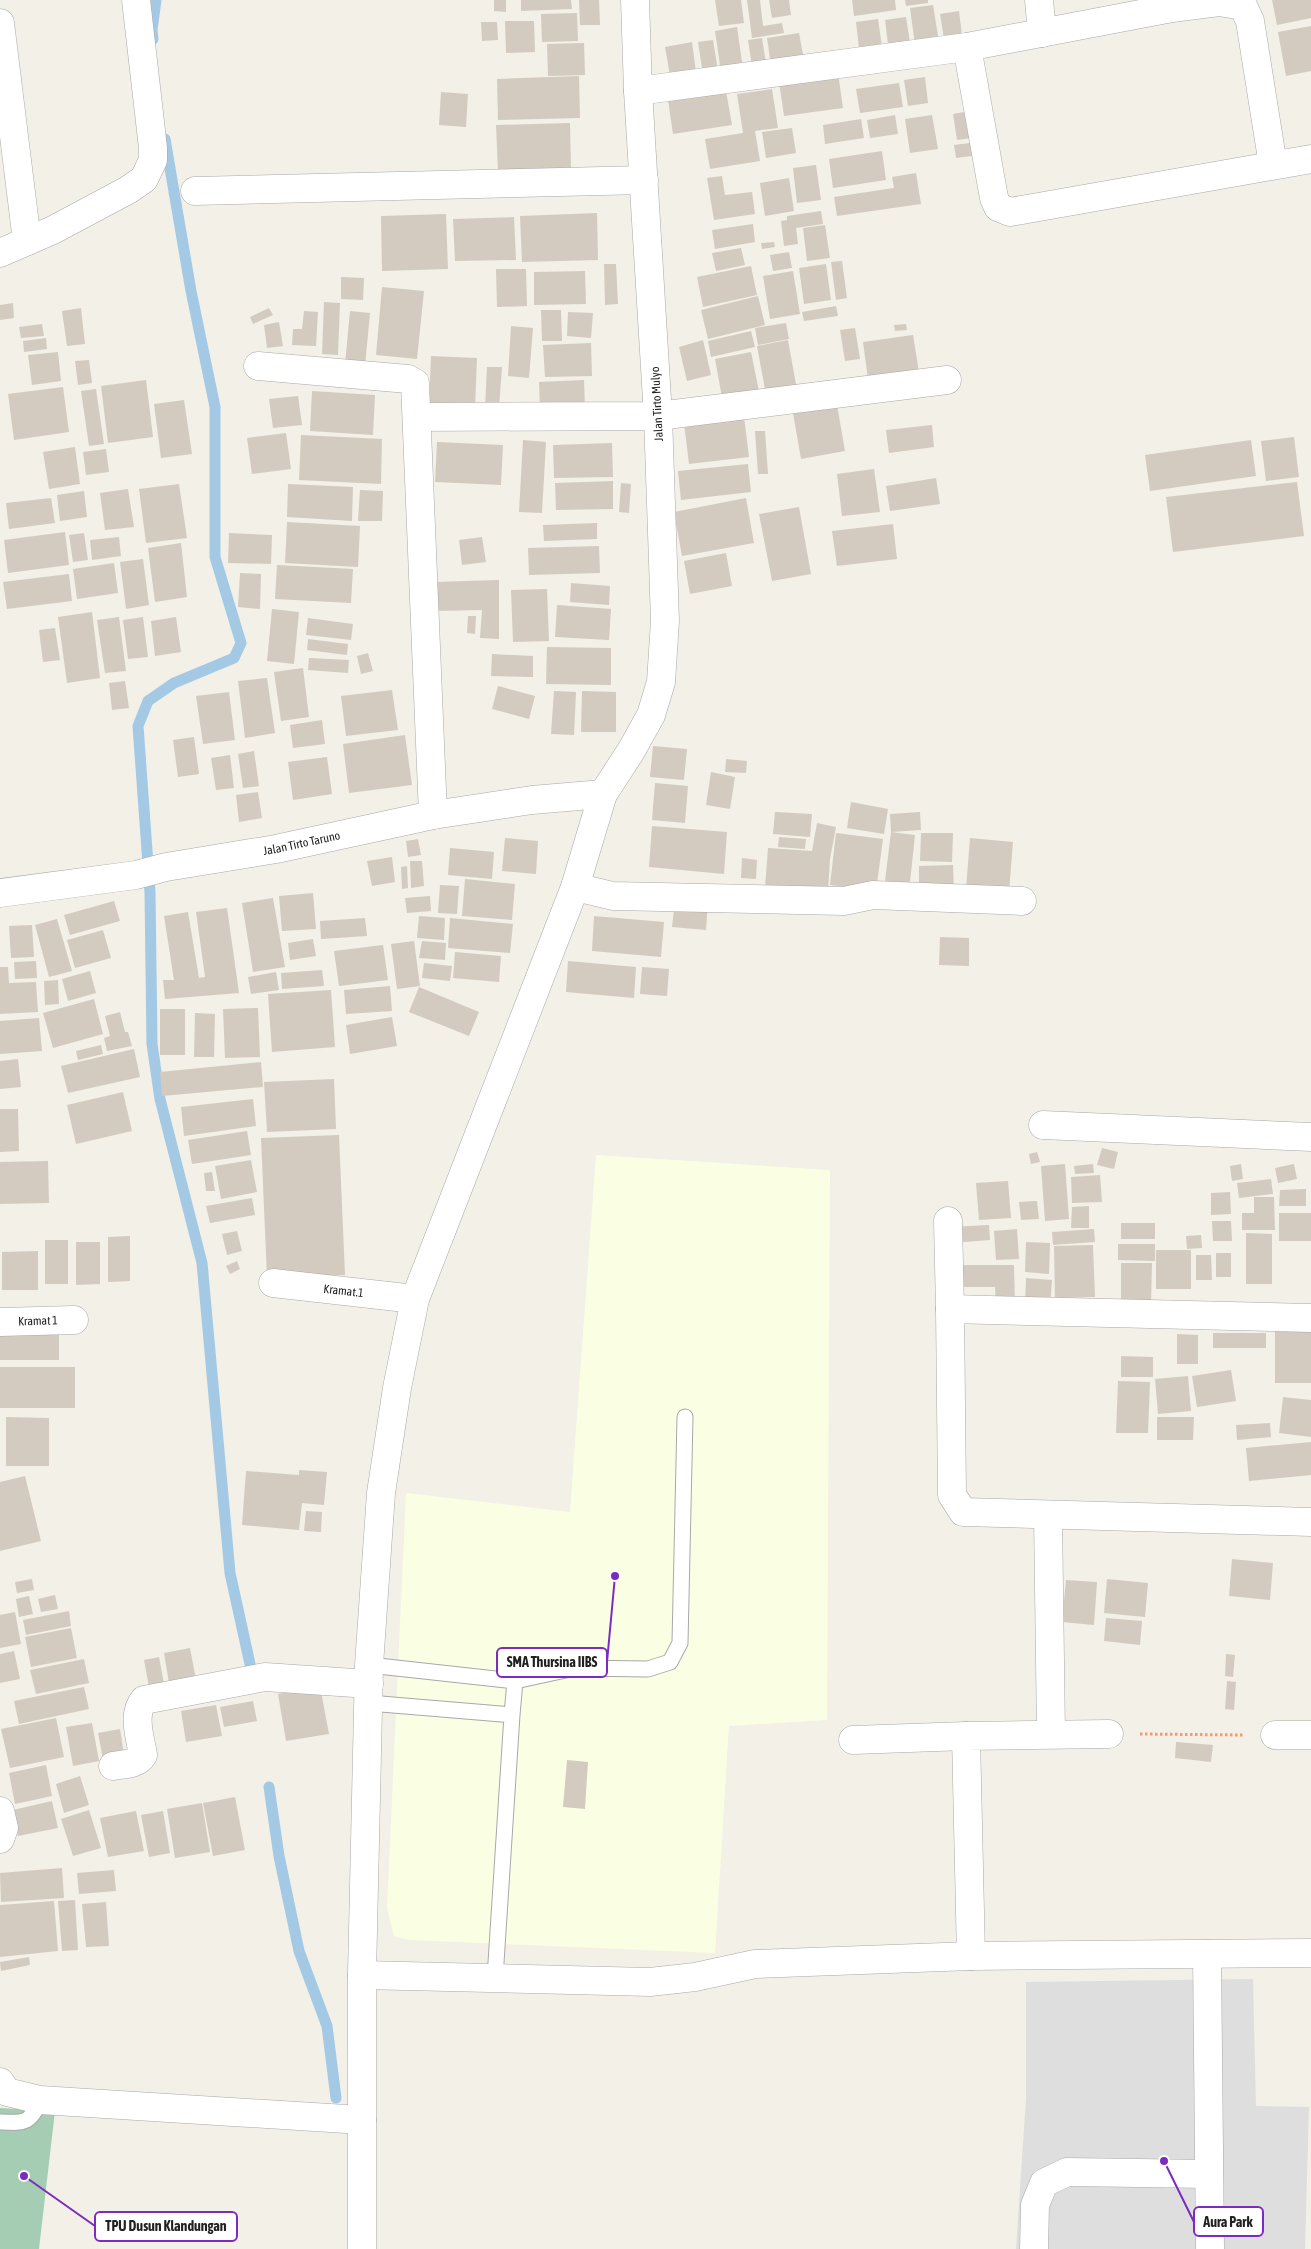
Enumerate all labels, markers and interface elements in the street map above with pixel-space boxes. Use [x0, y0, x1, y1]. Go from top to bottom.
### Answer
street label: Jalan Tirto Mulyo [648, 366, 666, 442]
street label: Jalan Tirto Taruno [262, 828, 342, 858]
street label: Kramat.1 [323, 1282, 365, 1300]
street label: Kramat 1 [18, 1313, 58, 1329]
callout: SMA Thursina IIBS [497, 1648, 607, 1677]
text: SMA Thursina IIBS [507, 1654, 597, 1670]
callout: Aura Park [1194, 2207, 1263, 2236]
callout: TPU Dusun Klandungan [95, 2212, 237, 2241]
text: Aura Park [1202, 2214, 1253, 2230]
text: TPU Dusun Klandungan [105, 2218, 227, 2234]

